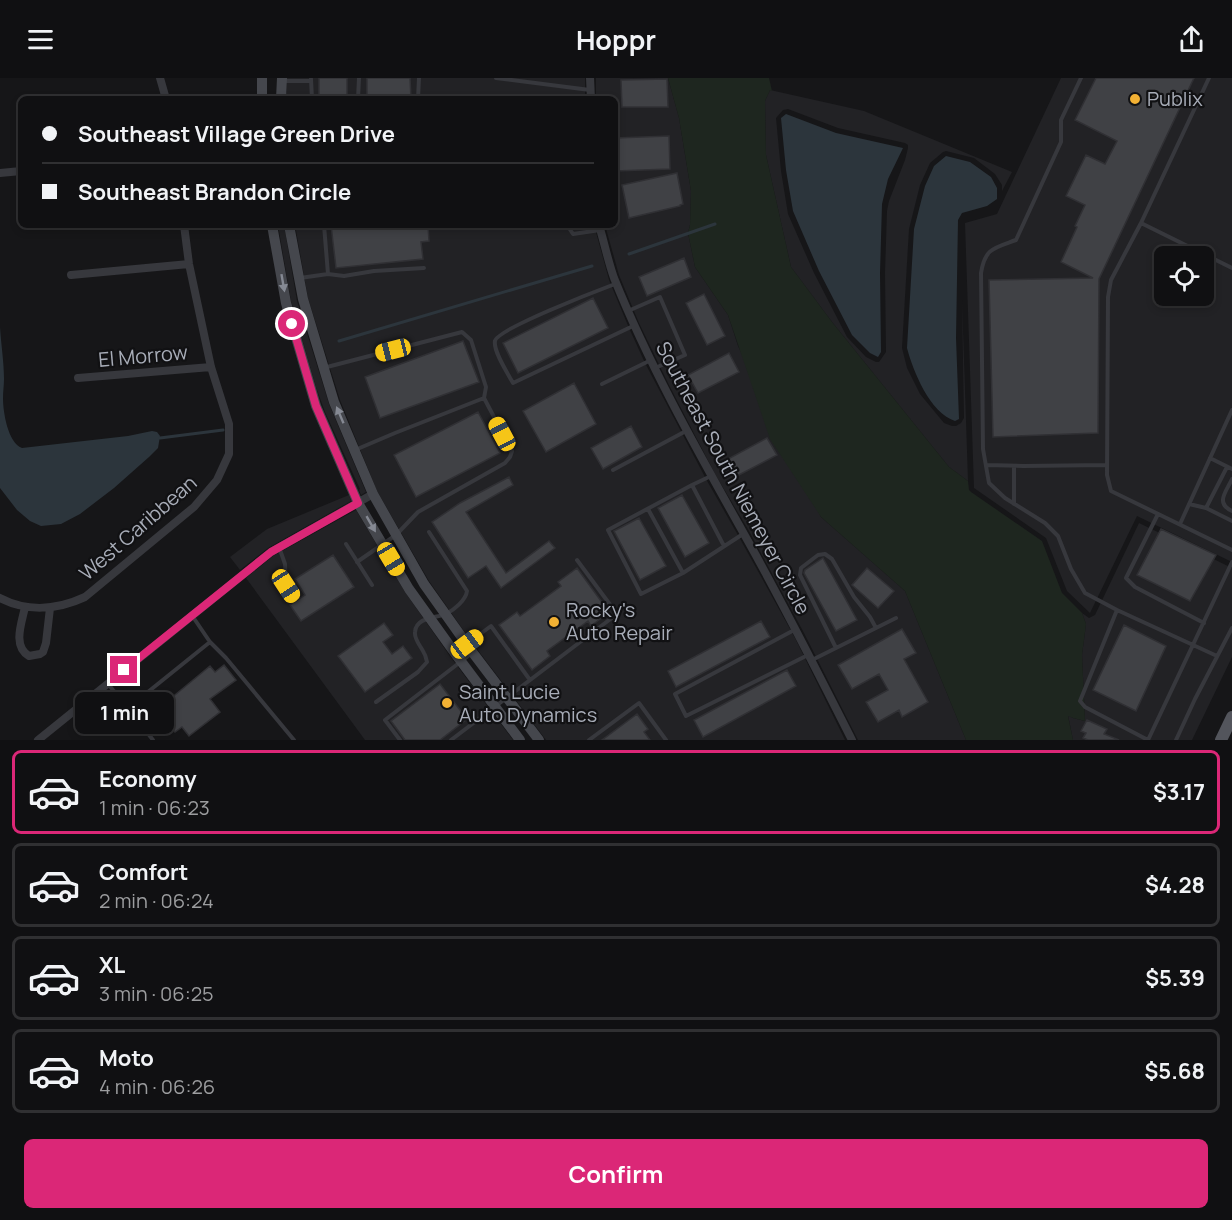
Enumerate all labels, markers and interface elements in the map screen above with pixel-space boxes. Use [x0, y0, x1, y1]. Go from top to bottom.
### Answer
text: Hoppr [576, 21, 656, 58]
icon: menu [24, 23, 57, 56]
icon: share [1175, 23, 1208, 56]
place label: Publix [1147, 85, 1203, 112]
marker: Publix [1128, 92, 1142, 106]
text: Southeast Village Green Drive [78, 119, 395, 149]
text: Southeast Brandon Circle [78, 177, 351, 207]
map controls [1154, 246, 1214, 306]
button: locate [1154, 246, 1214, 306]
one-way arrow [278, 273, 287, 292]
route start [278, 310, 305, 337]
car [373, 337, 413, 363]
street label: Southeast South Niemeyer Circle [650, 337, 817, 619]
street label: El Morrow [97, 338, 189, 373]
one-way arrow [335, 405, 345, 423]
car [486, 414, 518, 454]
street label: West Caribbean [73, 469, 202, 586]
one-way arrow [365, 516, 376, 532]
car [374, 539, 408, 579]
car [269, 566, 303, 606]
place label: Rocky's Auto Repair [566, 596, 673, 646]
marker: Rocky's Auto Repair [547, 615, 561, 629]
car [447, 626, 487, 662]
route end [110, 656, 137, 683]
place label: Saint Lucie Auto Dynamics [459, 678, 597, 728]
callout: 1 min [74, 691, 174, 733]
marker: Saint Lucie Auto Dynamics [440, 696, 454, 710]
text: 1 min [100, 699, 149, 726]
text: Economy [99, 764, 197, 794]
icon: car [27, 765, 81, 819]
text: $3.17 [1153, 777, 1205, 807]
text: 1 min · 06:23 [99, 794, 210, 821]
text: Comfort [99, 857, 188, 887]
icon: car [27, 858, 81, 912]
text: $4.28 [1145, 870, 1205, 900]
text: 2 min · 06:24 [99, 887, 214, 914]
text: XL [99, 950, 125, 980]
icon: car [27, 951, 81, 1005]
text: $5.39 [1145, 963, 1205, 993]
text: 3 min · 06:25 [99, 980, 214, 1007]
text: Moto [99, 1043, 154, 1073]
icon: car [27, 1044, 81, 1098]
text: $5.68 [1144, 1056, 1205, 1086]
text: 4 min · 06:26 [99, 1073, 215, 1100]
button: Confirm [24, 1139, 1208, 1208]

